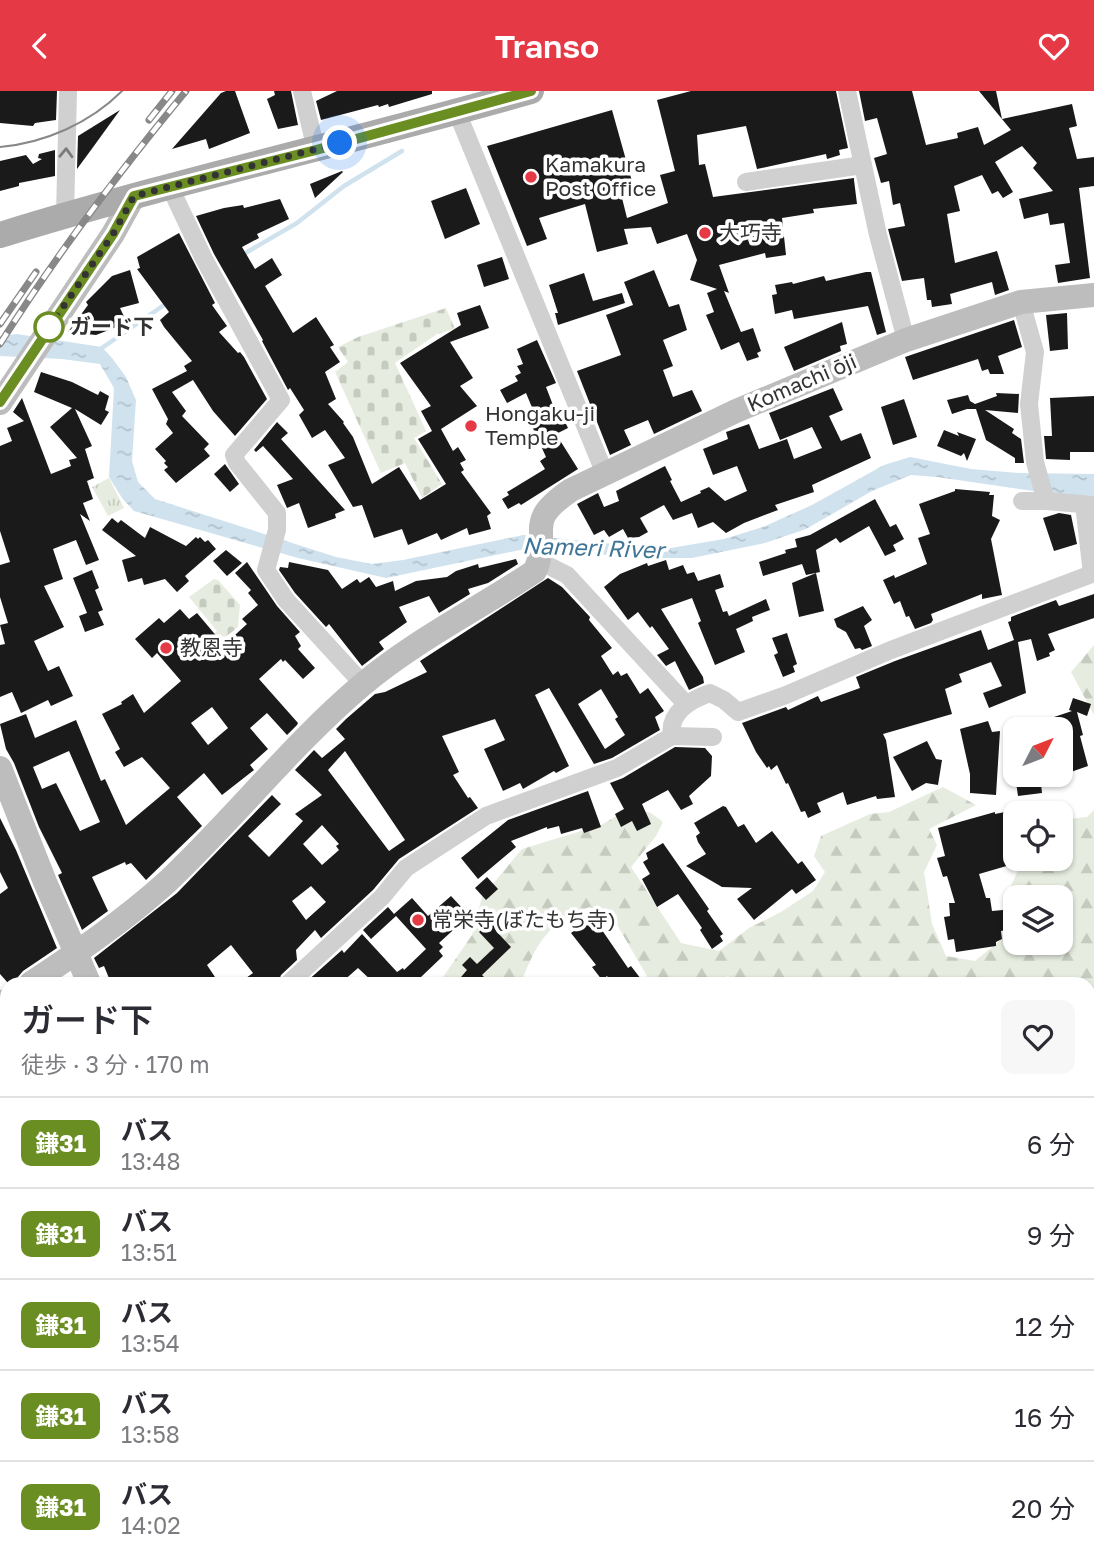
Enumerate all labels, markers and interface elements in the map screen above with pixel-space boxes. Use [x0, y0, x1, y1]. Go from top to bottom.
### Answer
icon: back [21, 27, 59, 65]
text: Transo [495, 27, 599, 65]
icon: heart [1035, 27, 1073, 65]
your location [322, 125, 357, 160]
one-way arrow [59, 147, 74, 158]
place label: Kamakura Post Office [545, 151, 656, 201]
marker: Kamakura Post Office [523, 169, 539, 185]
place label: 大巧寺 [719, 219, 782, 245]
marker: 大巧寺 [697, 225, 713, 241]
marker: ガード下 [34, 312, 64, 342]
place label: ガード下 [70, 313, 154, 339]
street label: Komachi ōji [743, 347, 860, 417]
place label: Hongaku-ji Temple [485, 400, 595, 450]
marker: Hongaku-ji Temple [463, 418, 479, 434]
water label: Nameri River [522, 531, 667, 564]
place label: 教恩寺 [180, 634, 243, 660]
marker: 教恩寺 [158, 640, 174, 656]
north arrow [1003, 717, 1073, 787]
map controls [1003, 717, 1073, 955]
button: locate [1003, 801, 1073, 871]
button: layers [1003, 885, 1073, 955]
place label: 常栄寺(ぼたもち寺) [432, 906, 616, 932]
marker: 常栄寺(ぼたもち寺) [410, 912, 426, 928]
text: ガード下 [21, 1000, 153, 1039]
button: heart [1001, 1000, 1075, 1074]
text: 徒歩 · 3 分 · 170 m [21, 1050, 210, 1078]
text: バス [121, 1115, 173, 1146]
text: 鎌31 [35, 1128, 86, 1157]
text: 6 分 [1027, 1129, 1075, 1160]
text: 13:48 [121, 1147, 181, 1175]
text: バス [121, 1206, 173, 1237]
text: 鎌31 [35, 1219, 86, 1248]
text: 9 分 [1027, 1220, 1075, 1251]
text: 13:51 [121, 1238, 177, 1266]
text: バス [121, 1297, 173, 1328]
text: 鎌31 [35, 1310, 86, 1339]
text: 12 分 [1015, 1311, 1075, 1342]
text: 13:54 [121, 1329, 180, 1357]
text: バス [121, 1388, 173, 1419]
text: 鎌31 [35, 1401, 86, 1430]
text: 16 分 [1014, 1402, 1075, 1433]
text: 13:58 [121, 1420, 180, 1448]
text: バス [121, 1479, 173, 1510]
text: 鎌31 [35, 1492, 86, 1521]
text: 20 分 [1011, 1493, 1075, 1524]
text: 14:02 [121, 1511, 181, 1539]

